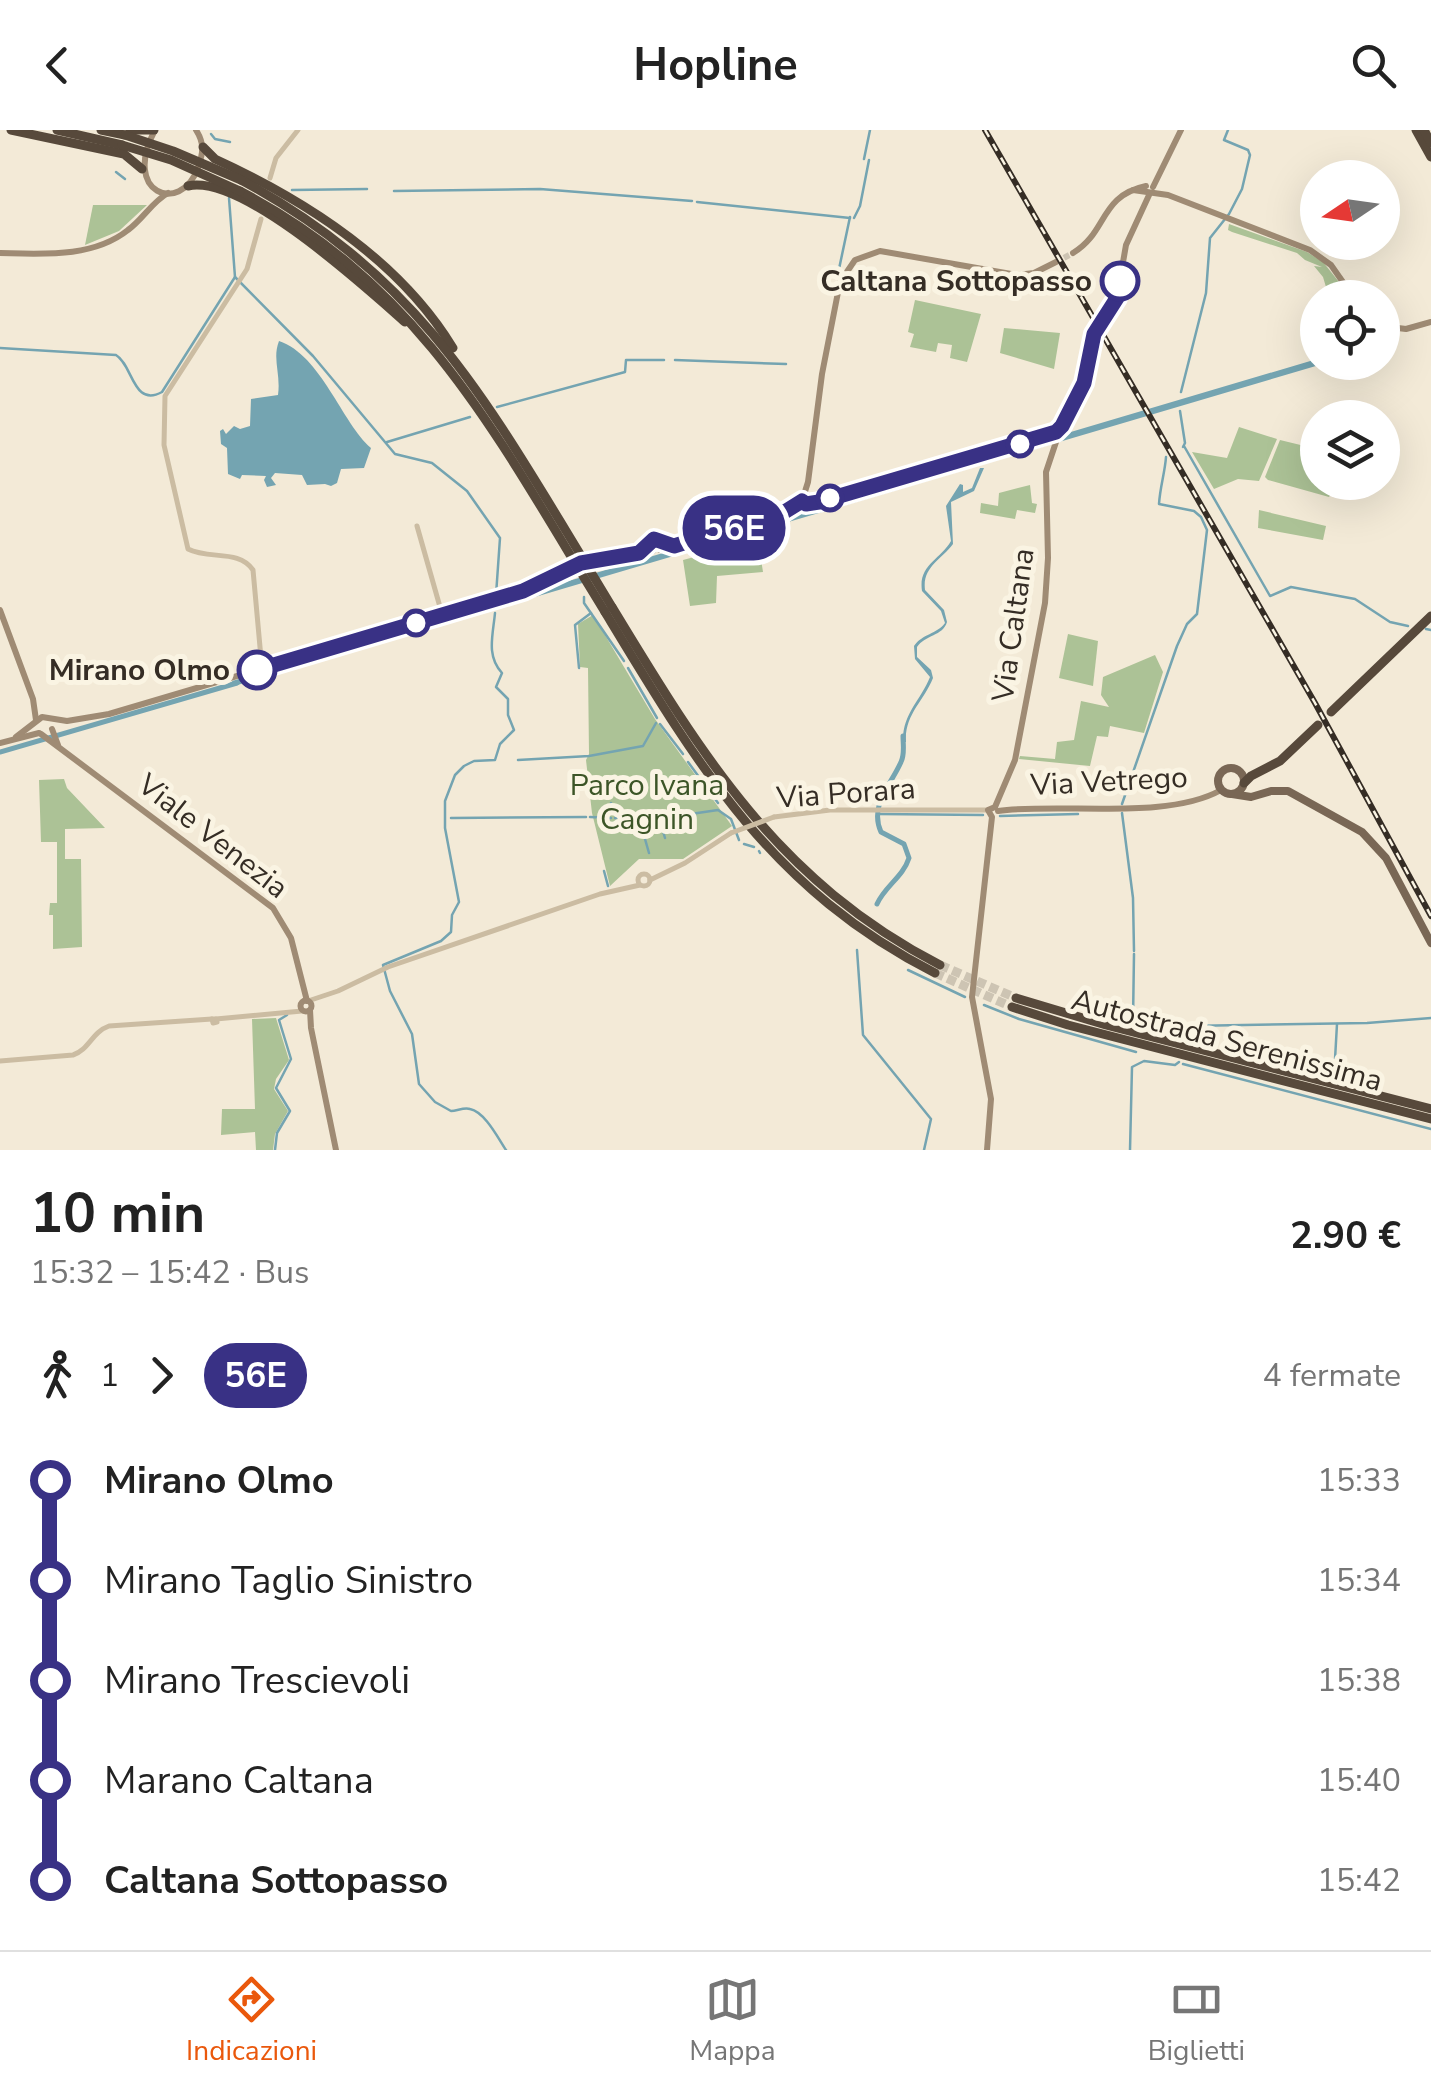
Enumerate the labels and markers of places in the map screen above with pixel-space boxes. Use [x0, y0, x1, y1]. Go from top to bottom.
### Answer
place label: Caltana Sottopasso [820, 261, 1092, 302]
marker: Caltana Sottopasso [1101, 262, 1139, 300]
unlabelled marker [1007, 431, 1033, 457]
unlabelled marker [817, 485, 843, 511]
unlabelled marker [403, 610, 429, 636]
place label: Mirano Olmo [49, 650, 230, 691]
marker: Mirano Olmo [238, 651, 276, 689]

